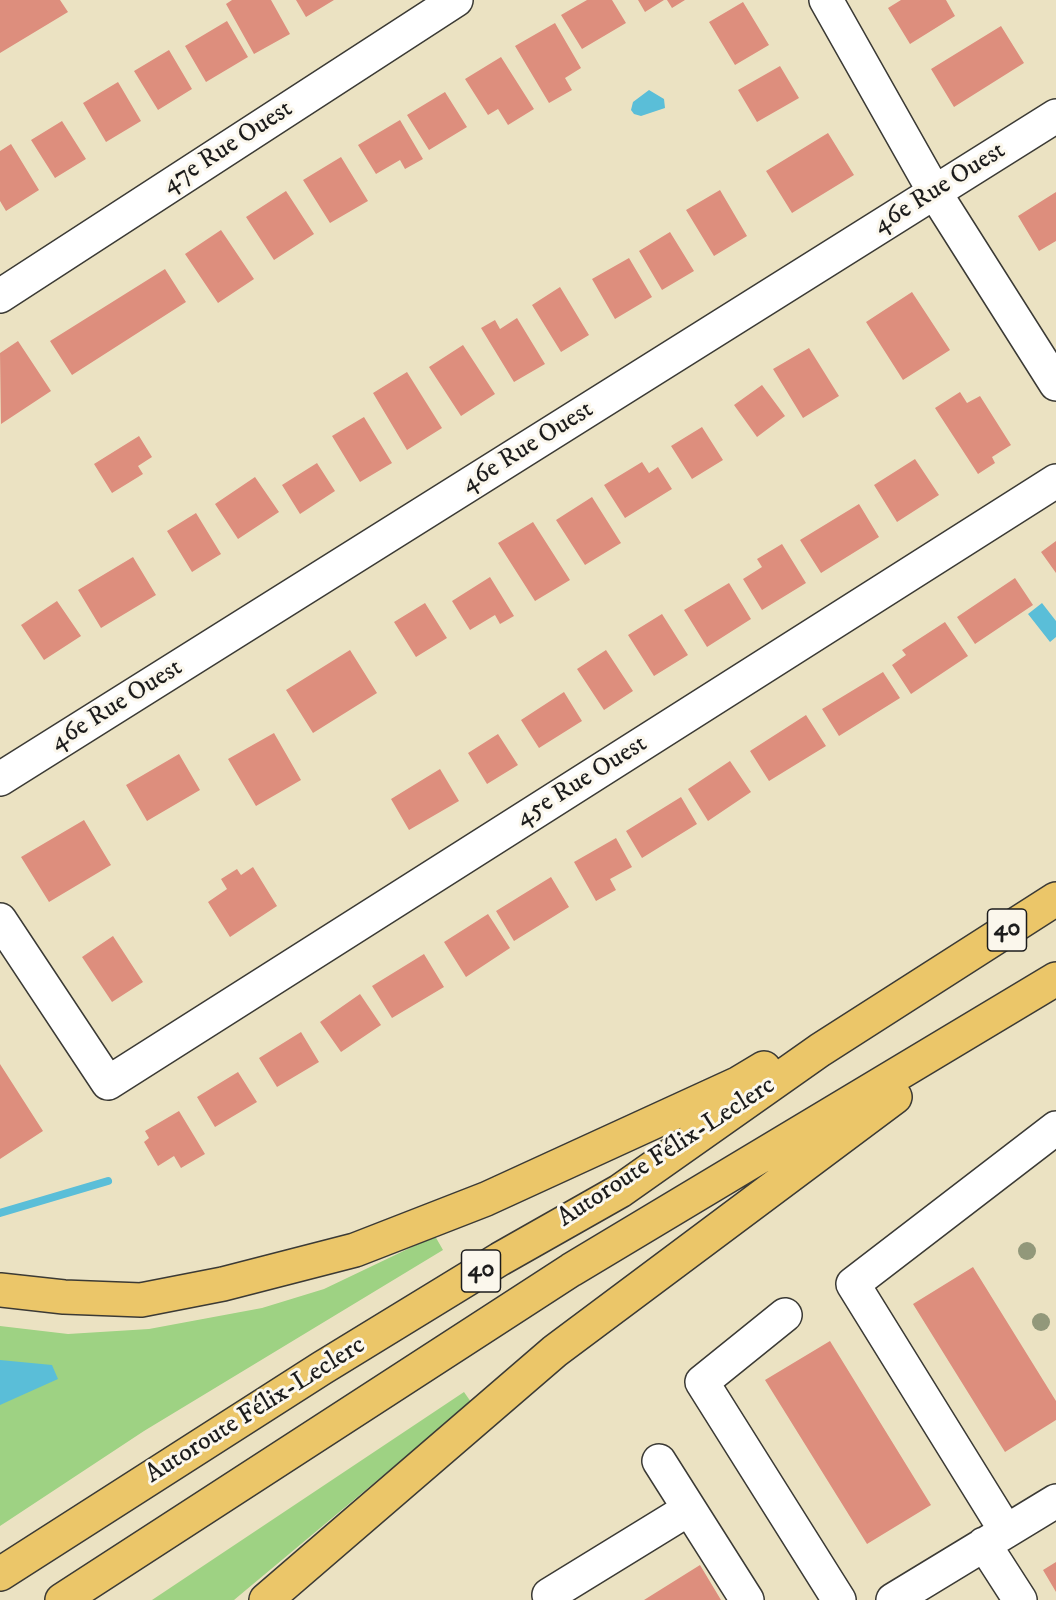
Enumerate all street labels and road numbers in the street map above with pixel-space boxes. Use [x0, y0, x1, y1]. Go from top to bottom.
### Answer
street label: 47e Rue Ouest [157, 94, 299, 202]
street label: 46e Rue Ouest [868, 136, 1012, 242]
street label: 46e Rue Ouest [456, 395, 600, 501]
street label: 46e Rue Ouest [45, 653, 189, 759]
street label: 45e Rue Ouest [511, 729, 653, 835]
road number: 40 [988, 909, 1026, 951]
street label: Autoroute Félix-Leclerc [552, 1071, 782, 1235]
road number: 40 [462, 1250, 500, 1292]
street label: Autoroute Félix-Leclerc [140, 1331, 372, 1491]

